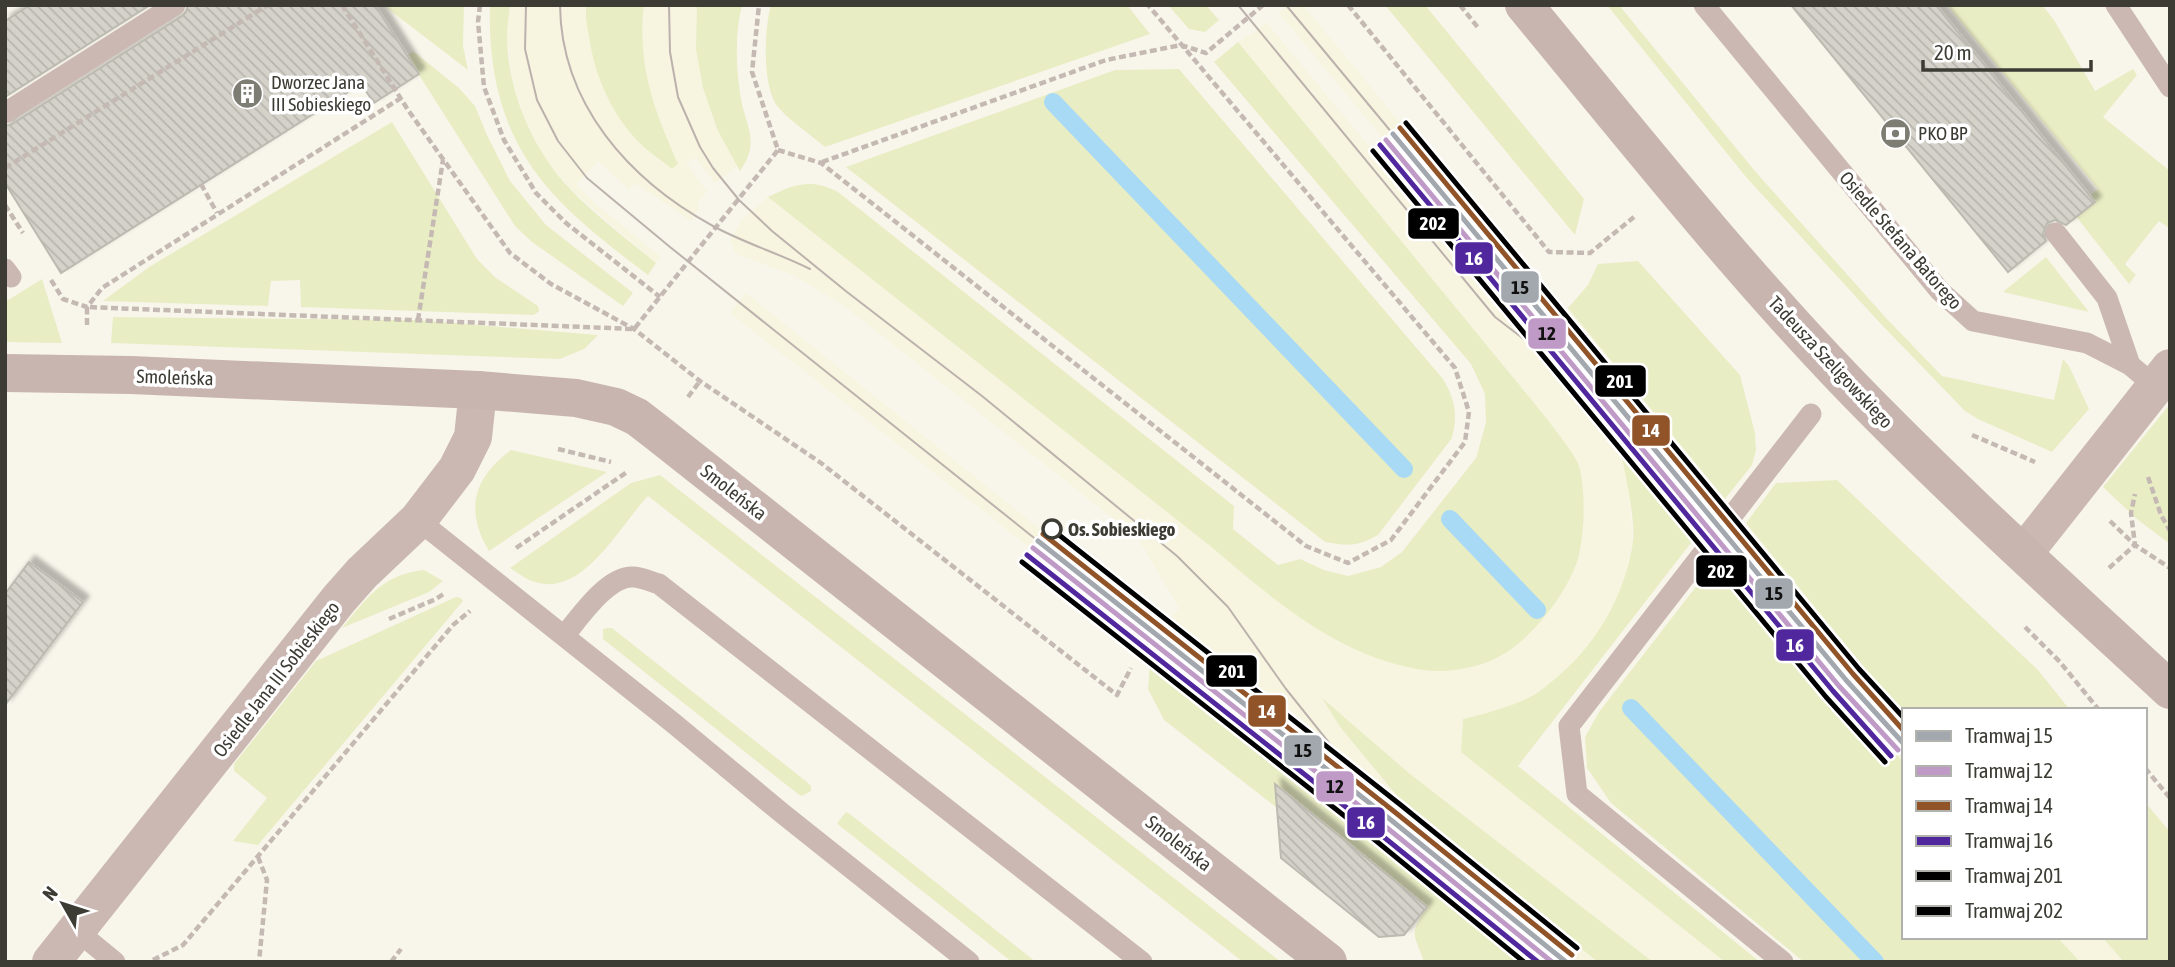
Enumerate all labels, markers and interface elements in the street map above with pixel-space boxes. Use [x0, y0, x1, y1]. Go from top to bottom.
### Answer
scale bar [1923, 28, 2091, 72]
text: 20 m [1934, 40, 1972, 64]
place label: Dworzec Jana III Sobieskiego [271, 71, 371, 115]
building icon: Dworzec Jana III Sobieskiego [231, 76, 265, 110]
bank icon: PKO BP [1878, 116, 1912, 150]
place label: PKO BP [1918, 122, 1968, 144]
street label: Osiedle Stefana Batorego [1835, 167, 1967, 313]
line badge: 202 [1407, 207, 1460, 240]
text: 202 [1420, 212, 1446, 234]
line badge: 16 [1454, 241, 1494, 275]
text: 16 [1465, 247, 1483, 269]
line badge: 15 [1500, 270, 1540, 304]
text: 15 [1511, 276, 1529, 298]
street label: Tadeusza Szeligowskiego [1764, 291, 1898, 433]
line badge: 12 [1527, 317, 1567, 350]
text: 12 [1538, 322, 1556, 344]
line badge: 201 [1594, 364, 1647, 398]
street label: Smoleńska [136, 365, 214, 389]
text: 201 [1607, 370, 1633, 392]
line badge: 14 [1631, 414, 1671, 447]
text: 14 [1642, 419, 1660, 441]
street label: Smoleńska [697, 460, 771, 524]
place label: Os. Sobieskiego [1068, 518, 1175, 540]
marker: Os. Sobieskiego [1042, 519, 1062, 539]
line badge: 202 [1695, 554, 1748, 588]
text: 202 [1708, 560, 1734, 582]
line badge: 15 [1754, 577, 1794, 610]
text: 15 [1765, 582, 1783, 604]
street label: Osiedle Jana III Sobieskiego [208, 597, 344, 761]
line badge: 16 [1775, 628, 1815, 662]
text: 16 [1786, 634, 1804, 656]
line badge: 201 [1205, 654, 1258, 688]
text: 201 [1219, 660, 1245, 682]
line badge: 14 [1247, 694, 1287, 728]
text: 14 [1258, 700, 1276, 722]
legend [1902, 708, 2147, 939]
text: Tramwaj 15 [1965, 723, 2053, 747]
line badge: 15 [1283, 734, 1323, 767]
text: 15 [1294, 739, 1312, 761]
text: Tramwaj 12 [1965, 758, 2053, 782]
line badge: 12 [1315, 770, 1355, 803]
text: 12 [1326, 775, 1344, 797]
text: Tramwaj 14 [1965, 793, 2053, 817]
line badge: 16 [1346, 806, 1386, 839]
street label: Smoleńska [1142, 811, 1216, 875]
text: 16 [1357, 811, 1375, 833]
text: Tramwaj 16 [1965, 828, 2053, 852]
text: Tramwaj 201 [1965, 863, 2063, 887]
north arrow [28, 869, 98, 939]
text: N [38, 882, 62, 905]
text: Tramwaj 202 [1965, 898, 2063, 922]

